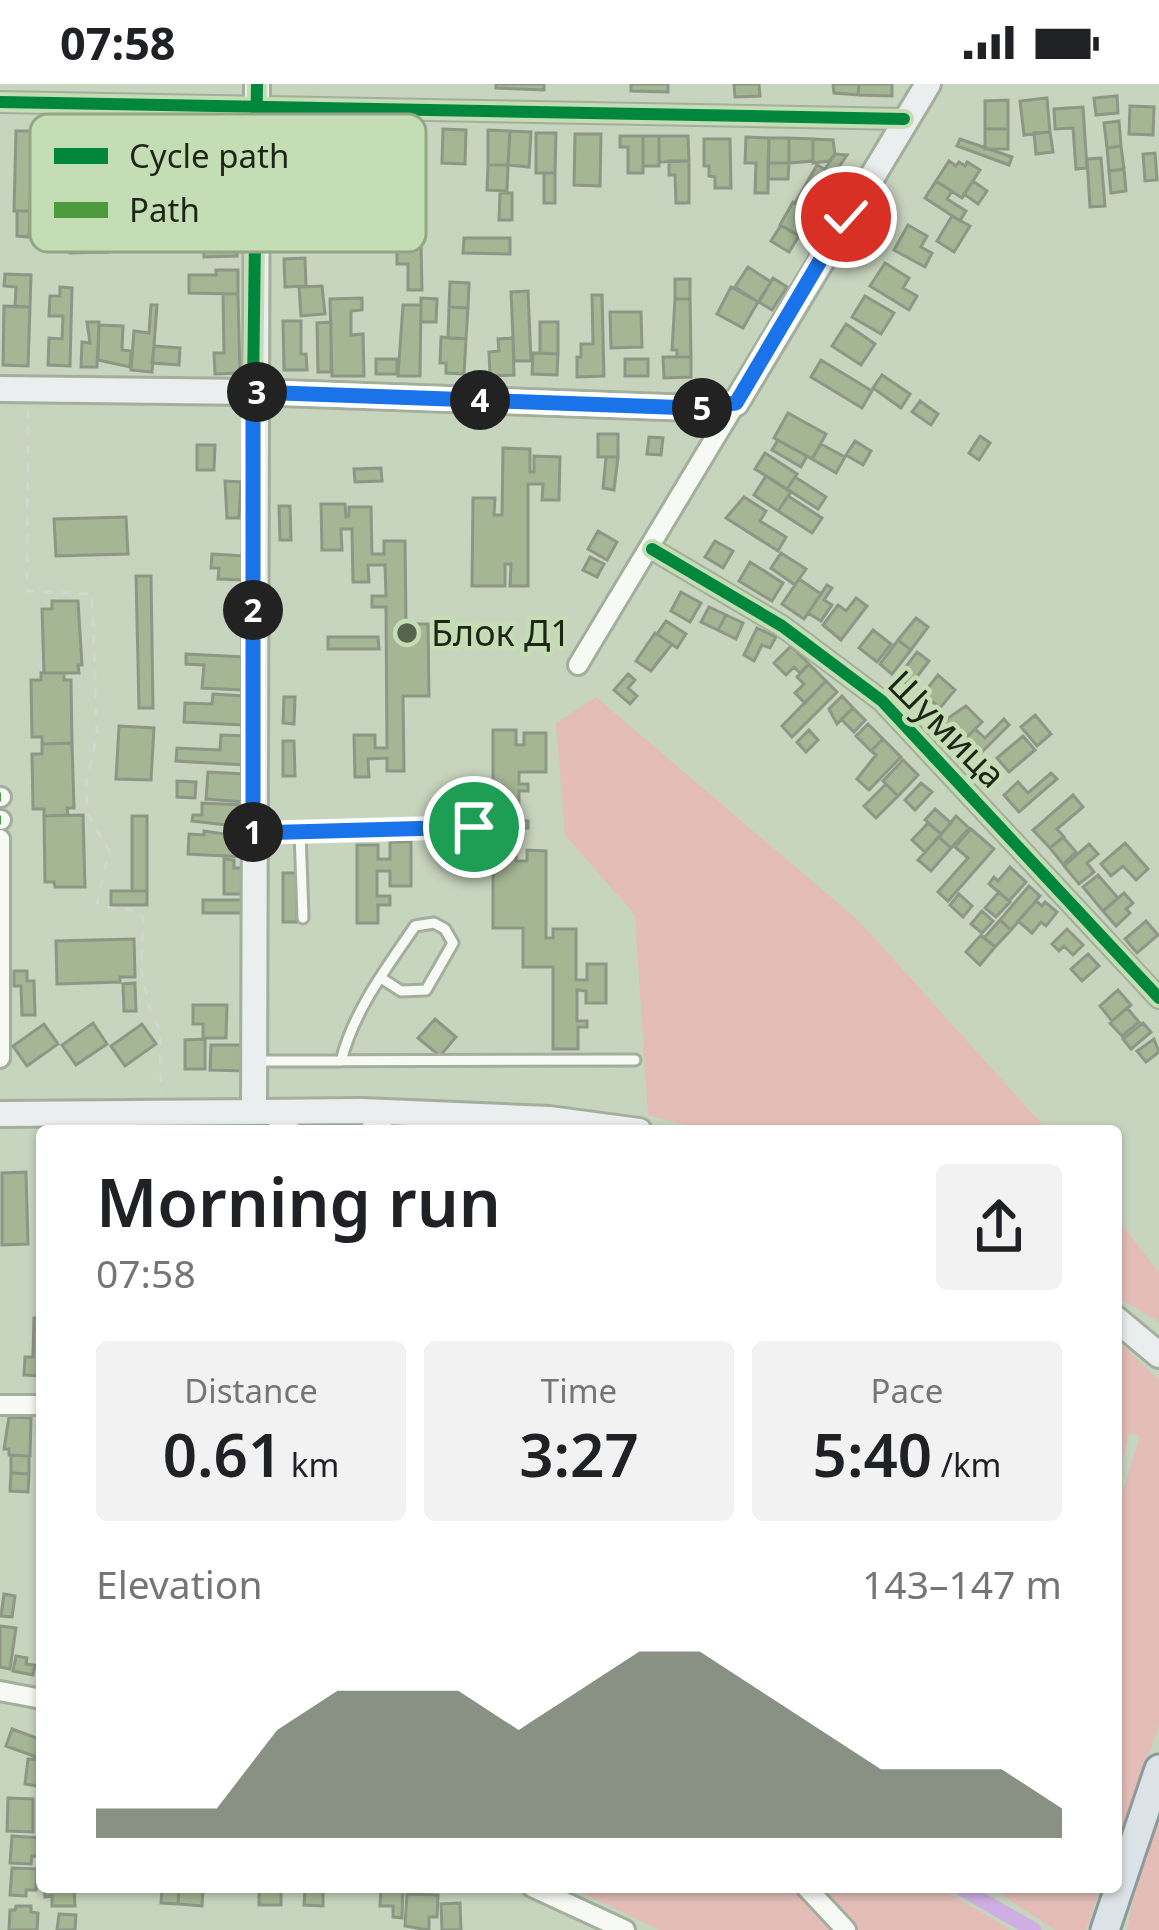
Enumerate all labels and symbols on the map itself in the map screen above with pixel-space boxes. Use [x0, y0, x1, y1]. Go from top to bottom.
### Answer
legend [30, 114, 426, 252]
text: Cycle path [129, 133, 289, 178]
pin [795, 166, 897, 268]
text: Path [129, 187, 200, 232]
pin: 3 [227, 362, 287, 422]
pin: 4 [450, 370, 510, 430]
pin: 5 [672, 378, 732, 438]
pin: 2 [223, 580, 283, 640]
place label: Блок Д1 [431, 608, 571, 657]
marker: Блок Д1 [394, 620, 420, 646]
street label: Шумица [878, 659, 1017, 798]
pin [423, 776, 525, 878]
pin: 1 [223, 802, 283, 862]

